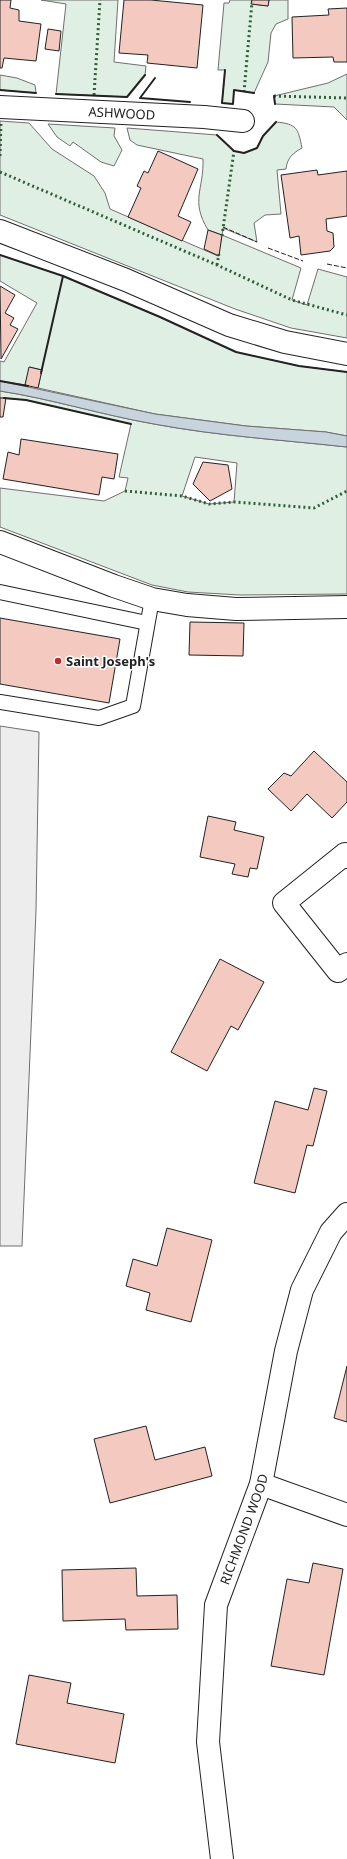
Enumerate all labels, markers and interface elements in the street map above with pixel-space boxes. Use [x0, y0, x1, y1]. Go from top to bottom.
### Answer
street label: ASHWOOD [88, 102, 156, 124]
place label: Saint Joseph's [66, 652, 155, 670]
marker: Saint Joseph's [53, 656, 63, 666]
street label: RICHMOND WOOD [215, 1472, 272, 1587]

